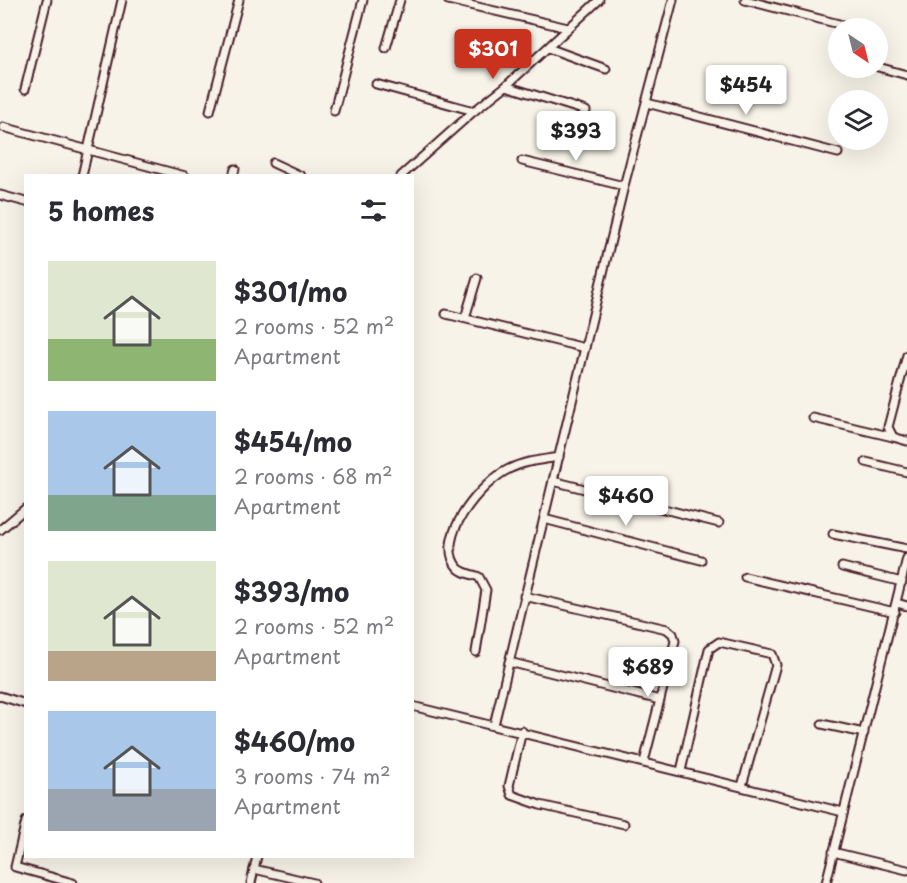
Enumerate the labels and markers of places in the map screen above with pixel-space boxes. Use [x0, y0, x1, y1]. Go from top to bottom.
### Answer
pin: $301 [457, 29, 529, 80]
pin: $454 [710, 65, 782, 116]
pin: $393 [540, 111, 612, 162]
pin: $460 [590, 476, 662, 527]
pin: $689 [612, 647, 684, 698]

